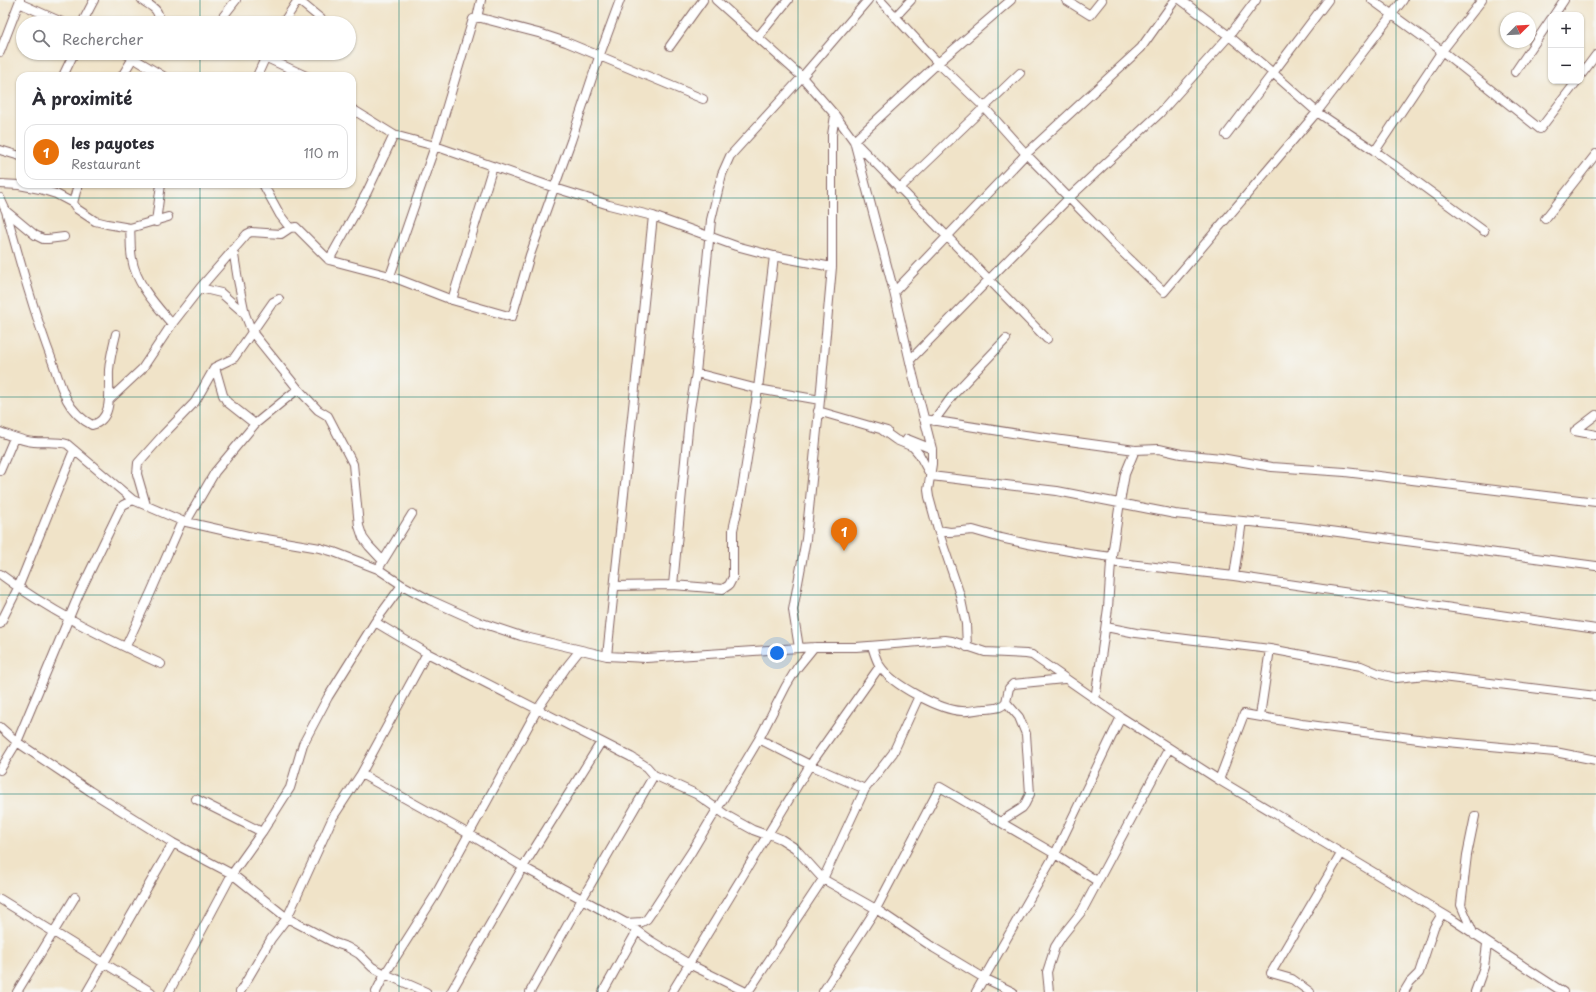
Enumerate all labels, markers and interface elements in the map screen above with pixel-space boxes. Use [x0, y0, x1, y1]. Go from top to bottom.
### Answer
north arrow [1500, 12, 1536, 48]
map controls [1548, 12, 1584, 84]
button: + [1548, 12, 1584, 48]
search box [16, 16, 356, 60]
icon: search [30, 27, 52, 49]
text: Rechercher [62, 27, 143, 50]
button: − [1548, 48, 1584, 84]
text: À proximité [32, 85, 132, 111]
text: les payotes [71, 131, 154, 154]
text: 1 [43, 143, 49, 162]
text: 110 m [304, 143, 339, 162]
text: Restaurant [71, 154, 141, 173]
pin: 1 [831, 518, 857, 551]
your location [767, 643, 787, 663]

